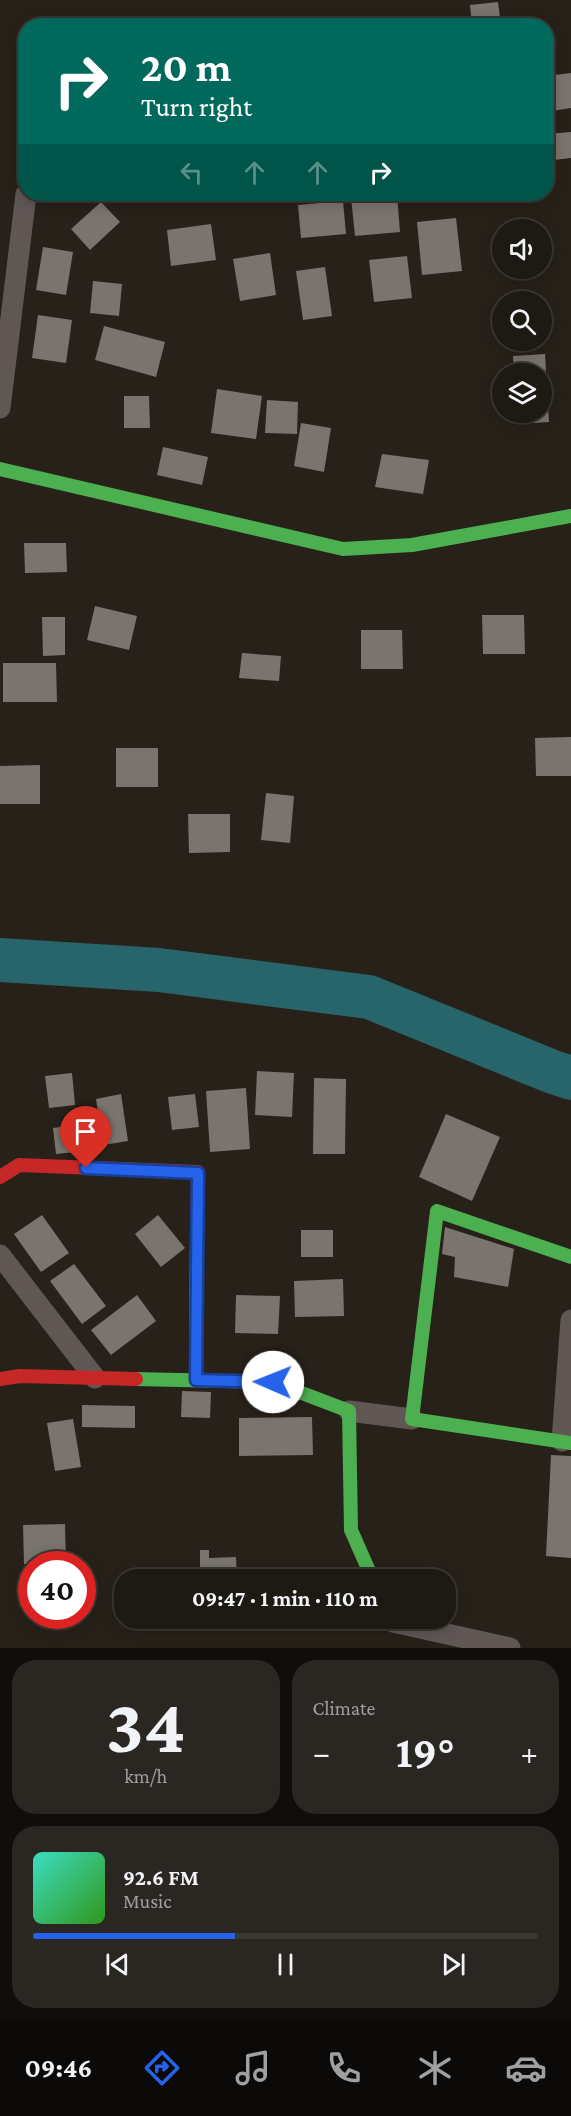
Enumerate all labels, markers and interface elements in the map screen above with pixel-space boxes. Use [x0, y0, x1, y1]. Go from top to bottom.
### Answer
icon: right [42, 42, 120, 120]
text: 20 m [141, 43, 232, 90]
text: Turn right [141, 92, 252, 122]
icon: left [175, 156, 208, 189]
icon: ahead [238, 156, 271, 189]
icon: ahead [301, 156, 334, 189]
icon: right [364, 156, 397, 189]
map controls [492, 219, 552, 423]
button: sound [492, 219, 552, 279]
button: search [492, 291, 552, 351]
button: layers [492, 363, 552, 423]
pin [60, 1106, 111, 1168]
icon: arrive [69, 1115, 102, 1148]
position arrow [241, 1350, 305, 1414]
speed limit sign: 40 [18, 1551, 96, 1629]
text: 09:47 · 1 min · 110 m [192, 1586, 378, 1611]
text: 34 [106, 1682, 186, 1769]
text: Climate [313, 1697, 375, 1719]
text: 19° [396, 1727, 455, 1777]
text: − [313, 1734, 330, 1771]
text: + [521, 1734, 538, 1771]
text: km/h [124, 1765, 167, 1787]
text: 92.6 FM [123, 1865, 199, 1890]
text: Music [123, 1890, 172, 1912]
icon: previous [101, 1948, 134, 1981]
icon: pause [269, 1948, 302, 1981]
icon: next [437, 1948, 470, 1981]
icon: directions [141, 2047, 183, 2089]
icon: music [232, 2047, 274, 2089]
icon: phone [323, 2047, 365, 2089]
icon: climate [414, 2047, 456, 2089]
icon: car [505, 2047, 547, 2089]
text: 09:46 [24, 2053, 92, 2083]

